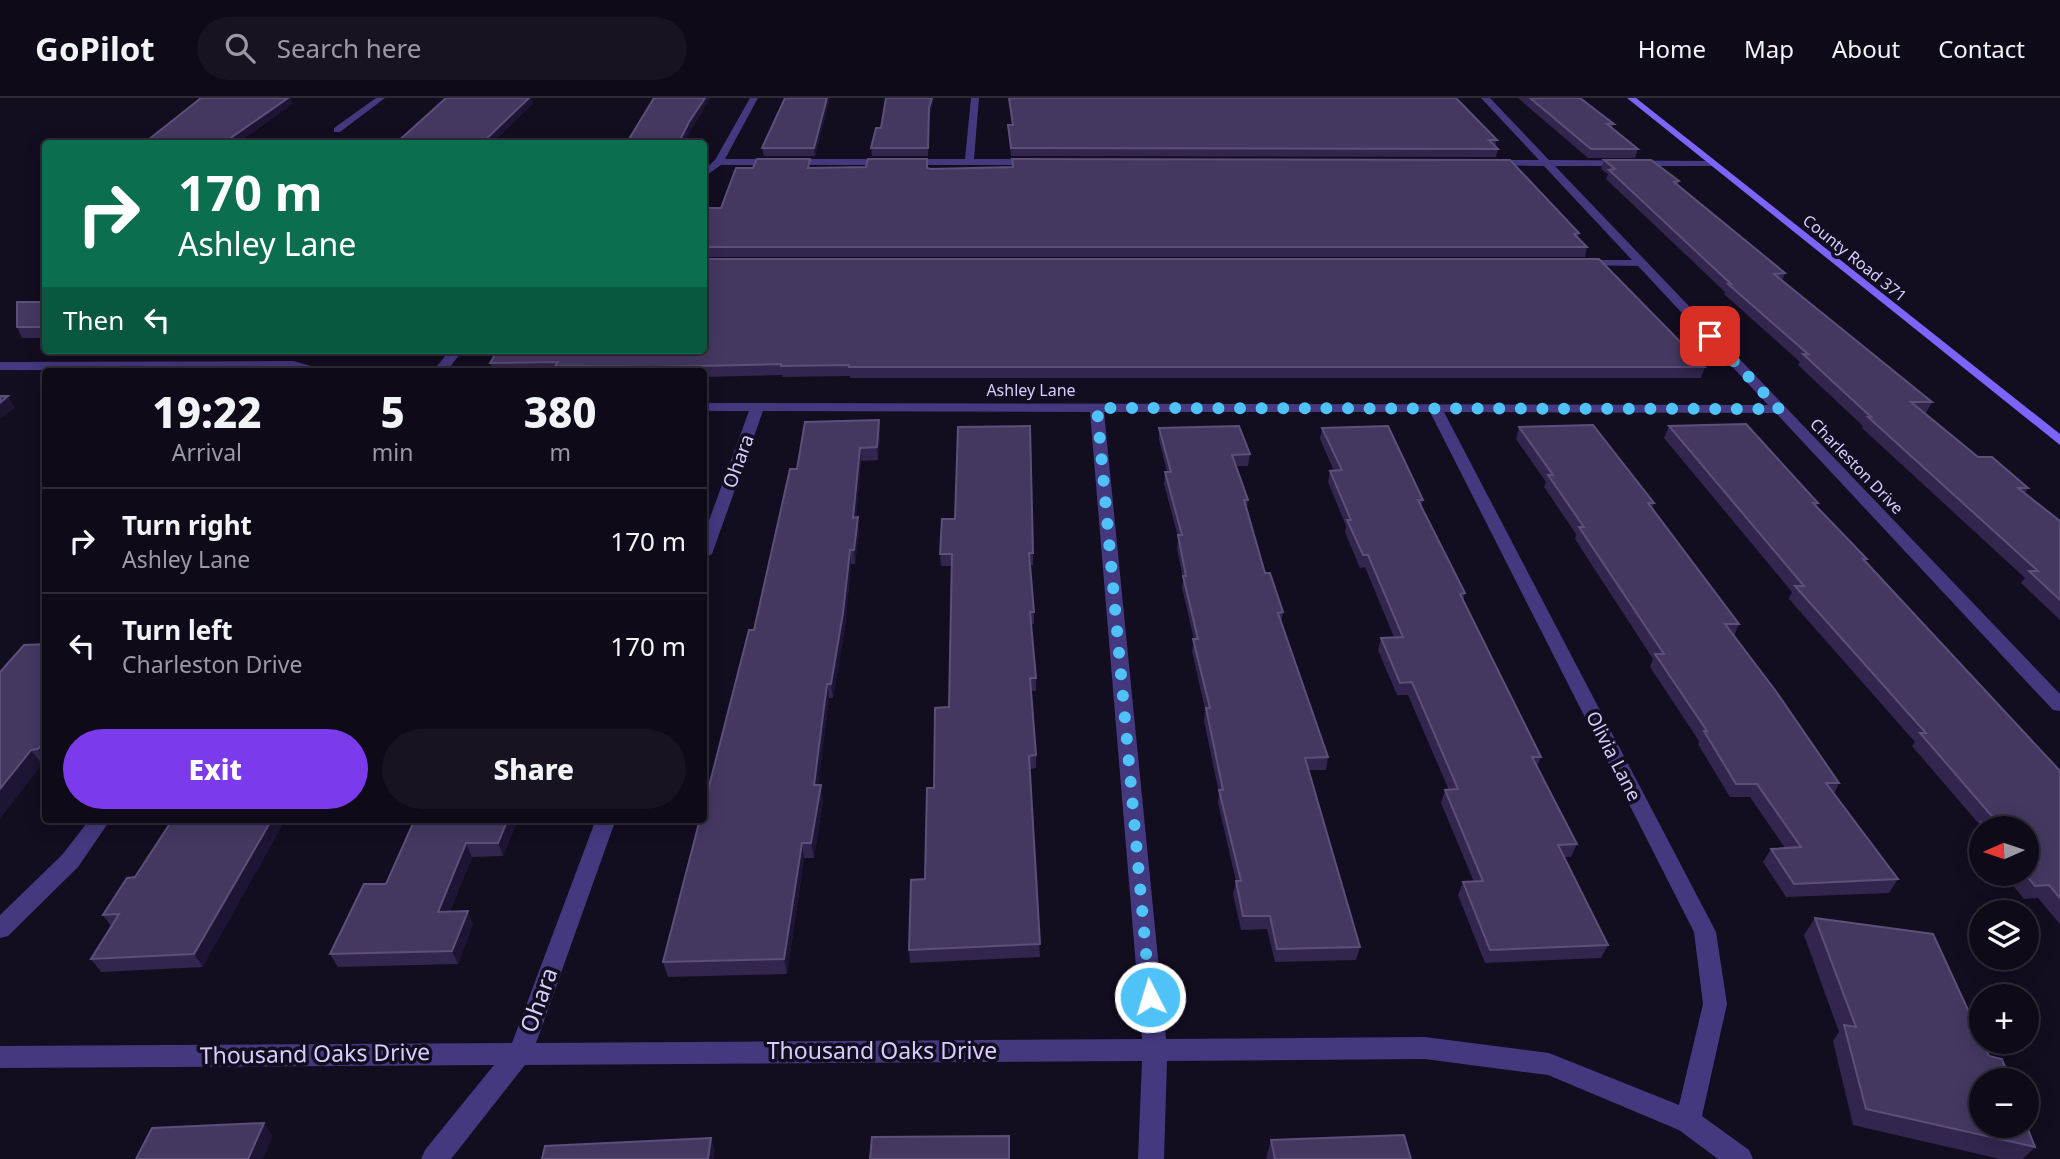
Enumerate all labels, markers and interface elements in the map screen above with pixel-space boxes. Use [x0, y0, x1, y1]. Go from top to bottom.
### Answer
search box [197, 17, 687, 80]
text: GoPilot [35, 26, 155, 71]
icon: search [221, 29, 259, 67]
text: Search here [277, 30, 421, 66]
text: Home [1638, 32, 1706, 65]
text: Map [1744, 32, 1794, 65]
text: About [1832, 32, 1900, 65]
text: Contact [1938, 32, 2025, 65]
text: 170 m [178, 159, 323, 225]
icon: right [63, 168, 154, 259]
street label: County Road 371 [1798, 209, 1912, 307]
text: Ashley Lane [178, 222, 356, 265]
icon: left [138, 301, 176, 339]
text: Then [63, 302, 124, 338]
pin [1680, 306, 1740, 366]
icon: arrive [1691, 317, 1729, 355]
street label: Ashley Lane [986, 379, 1076, 401]
text: 19:22 [152, 383, 261, 440]
text: 5 [380, 383, 405, 440]
text: 380 [524, 383, 597, 440]
street label: Charleston Drive [1806, 413, 1908, 519]
street label: Ohara [716, 431, 760, 491]
text: Arrival [172, 436, 242, 468]
text: min [372, 436, 413, 468]
text: m [549, 436, 571, 468]
text: Turn right [122, 507, 252, 543]
icon: right [63, 522, 101, 560]
text: 170 m [610, 523, 686, 559]
text: Ashley Lane [122, 543, 250, 575]
text: Turn left [122, 612, 233, 648]
icon: left [63, 627, 101, 665]
text: 170 m [610, 628, 686, 664]
text: Charleston Drive [122, 648, 302, 680]
street label: Olivia Lane [1580, 706, 1648, 806]
button: Exit [63, 729, 368, 809]
button: Share [382, 729, 686, 809]
north arrow [1969, 816, 2039, 886]
map controls [1969, 816, 2039, 1138]
button: layers [1969, 900, 2039, 970]
position arrow [1113, 960, 1187, 1034]
street label: Ohara [512, 963, 565, 1037]
button: + [1969, 984, 2039, 1054]
street label: Thousand Oaks Drive [767, 1034, 997, 1066]
street label: Thousand Oaks Drive [200, 1035, 430, 1071]
button: − [1969, 1068, 2039, 1138]

